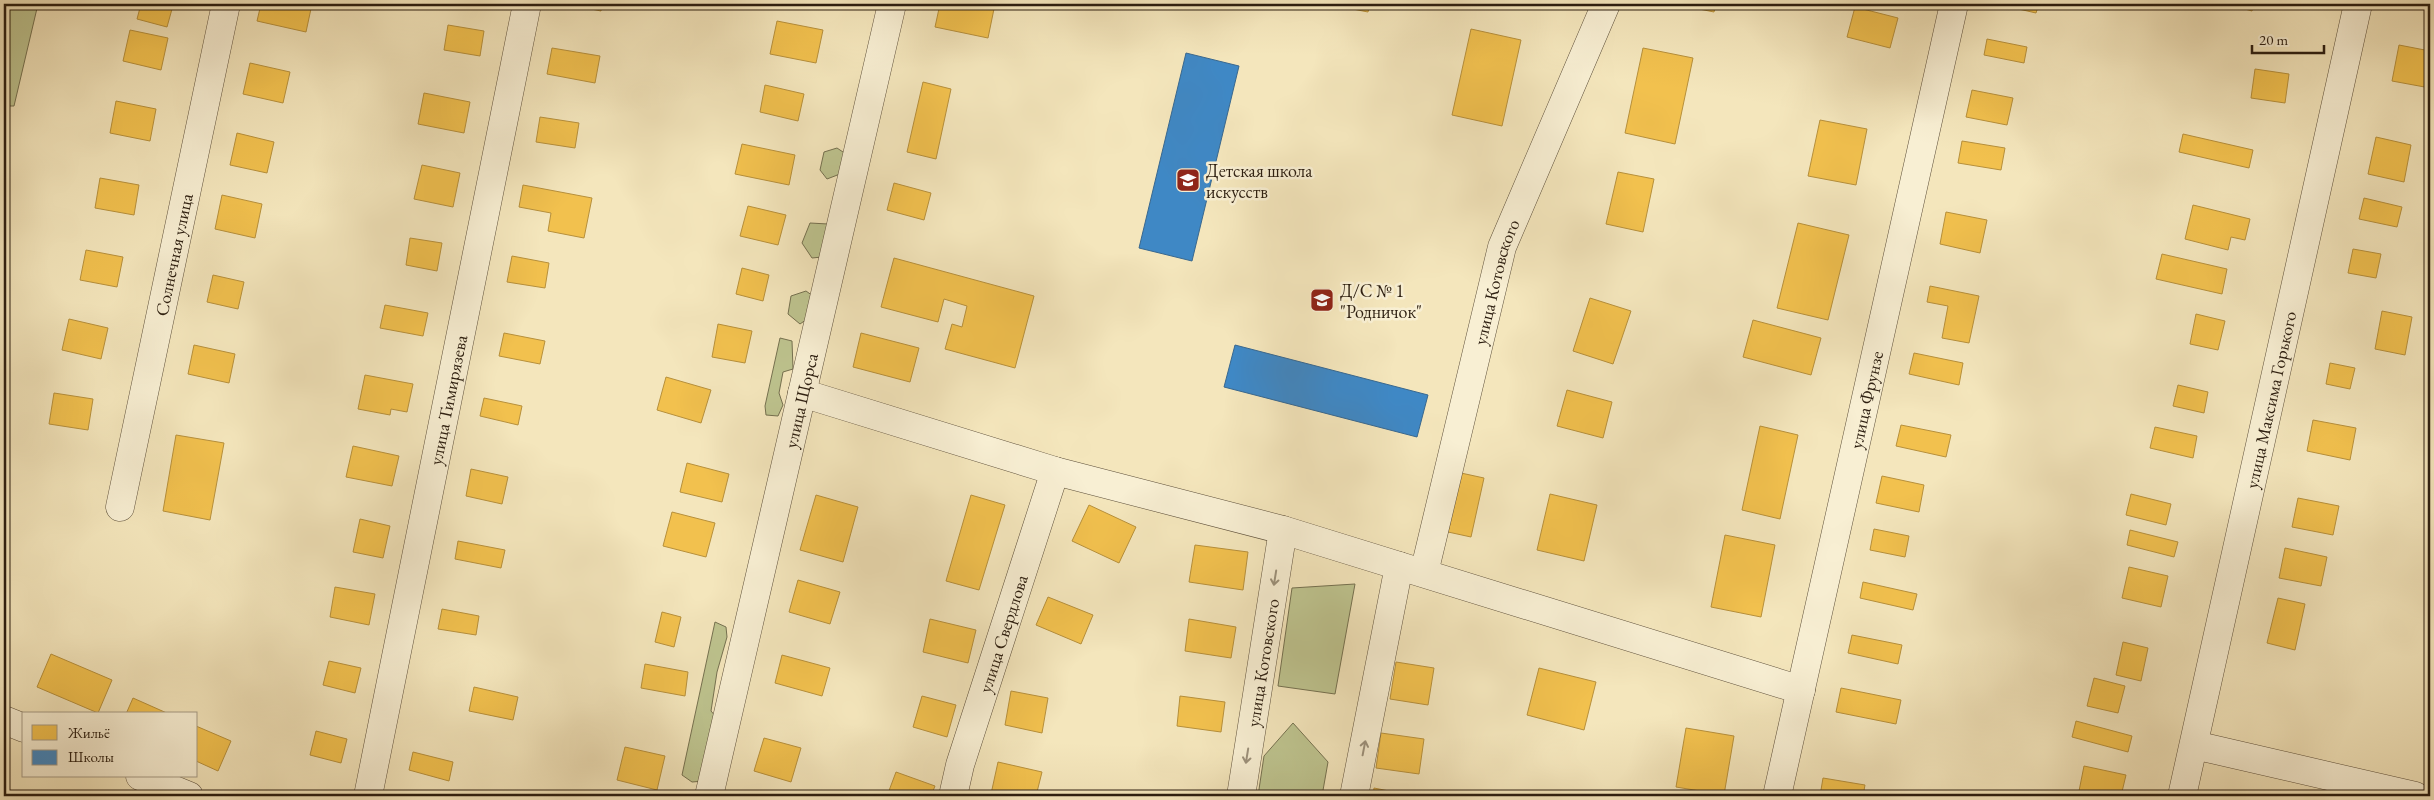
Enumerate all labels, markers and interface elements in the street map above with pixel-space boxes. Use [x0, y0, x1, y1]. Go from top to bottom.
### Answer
scale bar [2252, 22, 2324, 54]
text: 20 m [2259, 30, 2288, 49]
place label: Детская школа искусств [1206, 159, 1313, 203]
school or university icon: Детская школа искусств [1175, 167, 1201, 193]
street label: Солнечная улица [149, 190, 197, 318]
street label: улица Котовского [1468, 215, 1524, 347]
place label: Д/С № 1 "Родничок" [1340, 279, 1422, 323]
school or university icon: Д/С № 1 "Родничок" [1309, 287, 1335, 313]
street label: улица Максима Горького [2239, 309, 2301, 491]
street label: улица Тимирязева [423, 332, 472, 467]
street label: улица Фрунзе [1843, 349, 1888, 451]
street label: улица Щорса [778, 350, 823, 450]
one-way arrow [1270, 570, 1280, 586]
street label: улица Свердлова [973, 571, 1033, 695]
street label: улица Котовского [1241, 597, 1284, 728]
legend [22, 712, 198, 778]
text: Жильё [67, 723, 110, 742]
one-way arrow [1359, 741, 1369, 757]
text: Школы [68, 747, 114, 766]
one-way arrow [1242, 748, 1252, 764]

